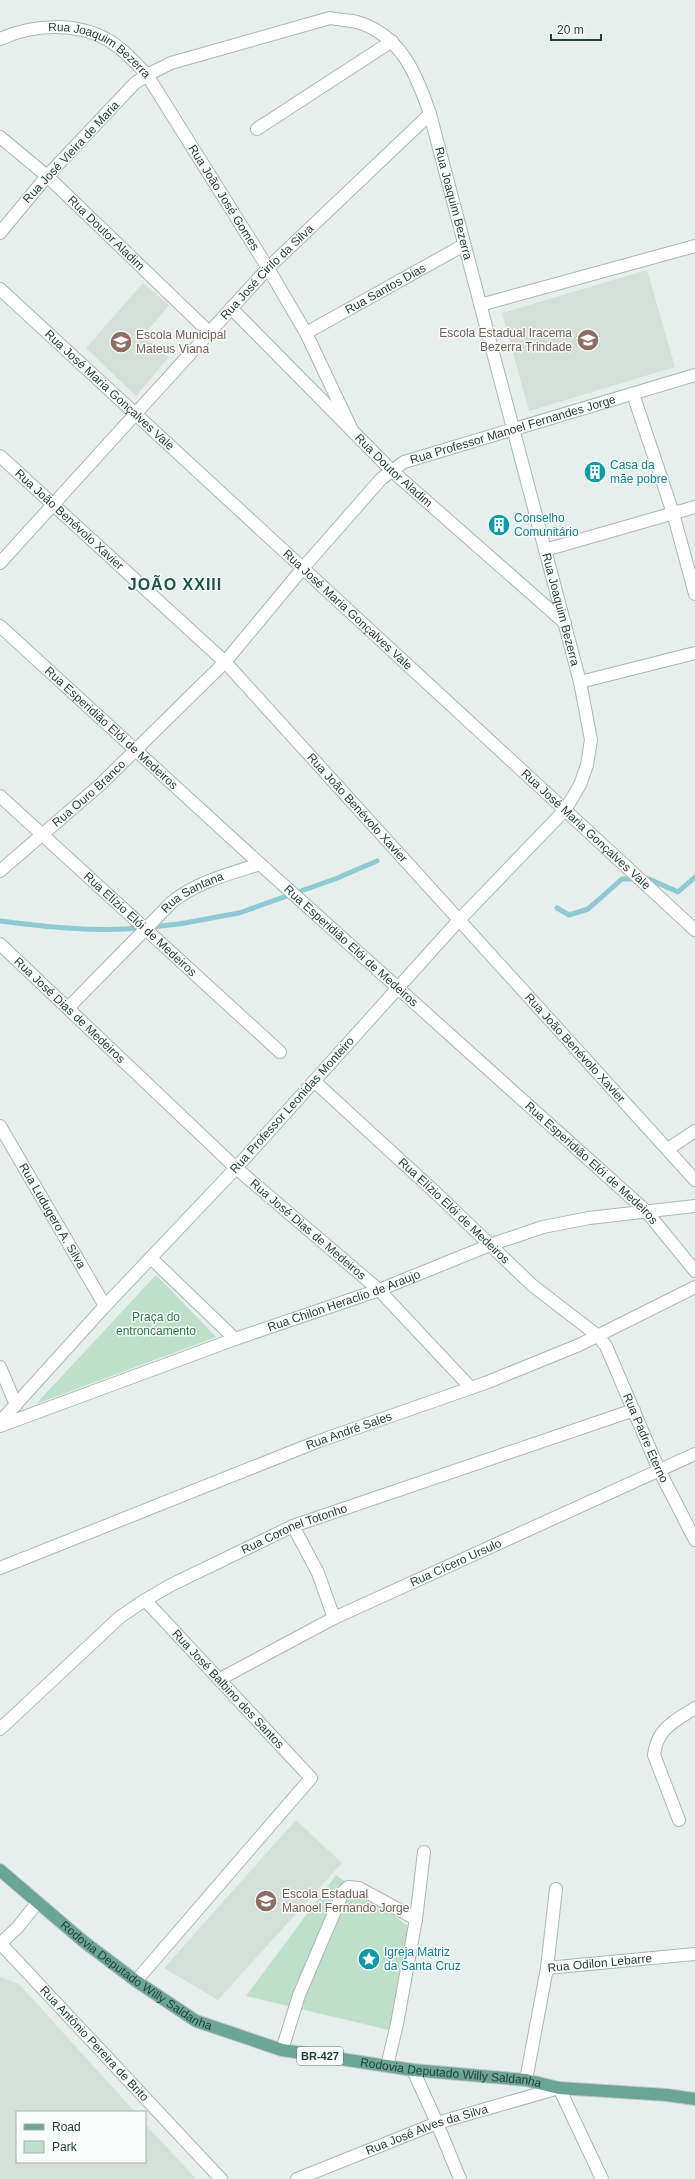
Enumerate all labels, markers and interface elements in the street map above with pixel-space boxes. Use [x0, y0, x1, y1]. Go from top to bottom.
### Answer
scale bar [551, 16, 601, 42]
street label: Rua Joaquim Bezerra [48, 20, 154, 81]
text: 20 m [557, 23, 584, 37]
street label: Rua José Vieira de Maria [20, 98, 122, 206]
street label: Rua João José Gomes [185, 142, 262, 253]
street label: Rua Joaquim Bezerra [432, 145, 475, 262]
street label: Rua Doutor Aladim [65, 193, 147, 273]
street label: Rua José Cirilo da Silva [218, 221, 317, 323]
street label: Rua Santos Dias [343, 261, 428, 317]
place label: Escola Estadual Iracema Bezerra Trindade [439, 326, 572, 354]
street label: Rua José Maria Gonçalves Vale [42, 327, 177, 453]
school or university icon: Escola Estadual Iracema Bezerra Trindade [575, 327, 601, 353]
place label: Escola Municipal Mateus Viana [136, 328, 226, 356]
school or university icon: Escola Municipal Mateus Viana [108, 329, 134, 355]
street label: Rua Professor Manoel Fernandes Jorge [408, 392, 618, 467]
street label: Rua Doutor Aladim [352, 431, 435, 510]
place label: Casa da mãe pobre [610, 458, 668, 486]
building icon: Casa da mãe pobre [582, 459, 608, 485]
street label: Rua João Benévolo Xavier [12, 466, 127, 573]
place label: Conselho Comunitário [514, 511, 579, 539]
building icon: Conselho Comunitário [486, 512, 512, 538]
street label: Rua José Maria Gonçalves Vale [280, 547, 415, 673]
street label: Rua Joaquim Bezerra [539, 551, 583, 668]
district label: JOÃO XXIII [128, 574, 222, 593]
street label: Rua Esperidião Elói de Medeiros [42, 664, 181, 792]
street label: Rua João Benévolo Xavier [304, 750, 410, 865]
street label: Rua Ouro Branco [49, 757, 129, 830]
street label: Rua José Maria Gonçalves Vale [518, 766, 654, 893]
street label: Rua Elízio Elói de Medeiros [81, 869, 199, 979]
street label: Rua Santana [158, 869, 226, 916]
street label: Rua Esperidião Elói de Medeiros [281, 882, 421, 1010]
street label: Rua José Dias de Medeiros [11, 954, 128, 1066]
street label: Rua João Benévolo Xavier [522, 990, 628, 1105]
street label: Rua Professor Leonidas Monteiro [227, 1034, 357, 1176]
street label: Rua Esperidião Elói de Medeiros [522, 1099, 661, 1227]
street label: Rua Elízio Elói de Medeiros [396, 1155, 512, 1267]
street label: Rua Ludugero A. Silva [16, 1161, 89, 1271]
street label: Rua José Dias de Medeiros [247, 1176, 369, 1283]
street label: Rua Chilon Heraclio de Araujo [266, 1267, 423, 1334]
park label: Praça do entroncamento [116, 1310, 196, 1338]
street label: Rua Padre Eterno [620, 1391, 672, 1485]
street label: Rua André Sales [304, 1409, 394, 1452]
street label: Rua Coronel Totonho [239, 1501, 349, 1557]
street label: Rua Cícero Ursulo [408, 1536, 504, 1590]
street label: Rua José Balbino dos Santos [169, 1627, 287, 1751]
place label: Escola Estadual Manoel Fernando Jorge [282, 1887, 410, 1915]
school or university icon: Escola Estadual Manoel Fernando Jorge [253, 1888, 279, 1914]
street label: Rodovia Deputado Willy Saldanha [58, 1918, 214, 2033]
place label: Igreja Matriz da Santa Cruz [384, 1945, 461, 1973]
place icon: Igreja Matriz da Santa Cruz [356, 1946, 382, 1972]
street label: Rua Odilon Lebarre [547, 1951, 653, 1975]
street label: Rua Antônio Pereira de Brito [37, 1983, 152, 2104]
road number: BR-427 [297, 2047, 343, 2065]
street label: Rodovia Deputado Willy Saldanha [359, 2055, 543, 2091]
street label: Rua José Alves da Silva [364, 2102, 490, 2158]
legend [16, 2111, 146, 2163]
text: Road [52, 2120, 81, 2134]
text: Park [52, 2140, 78, 2154]

